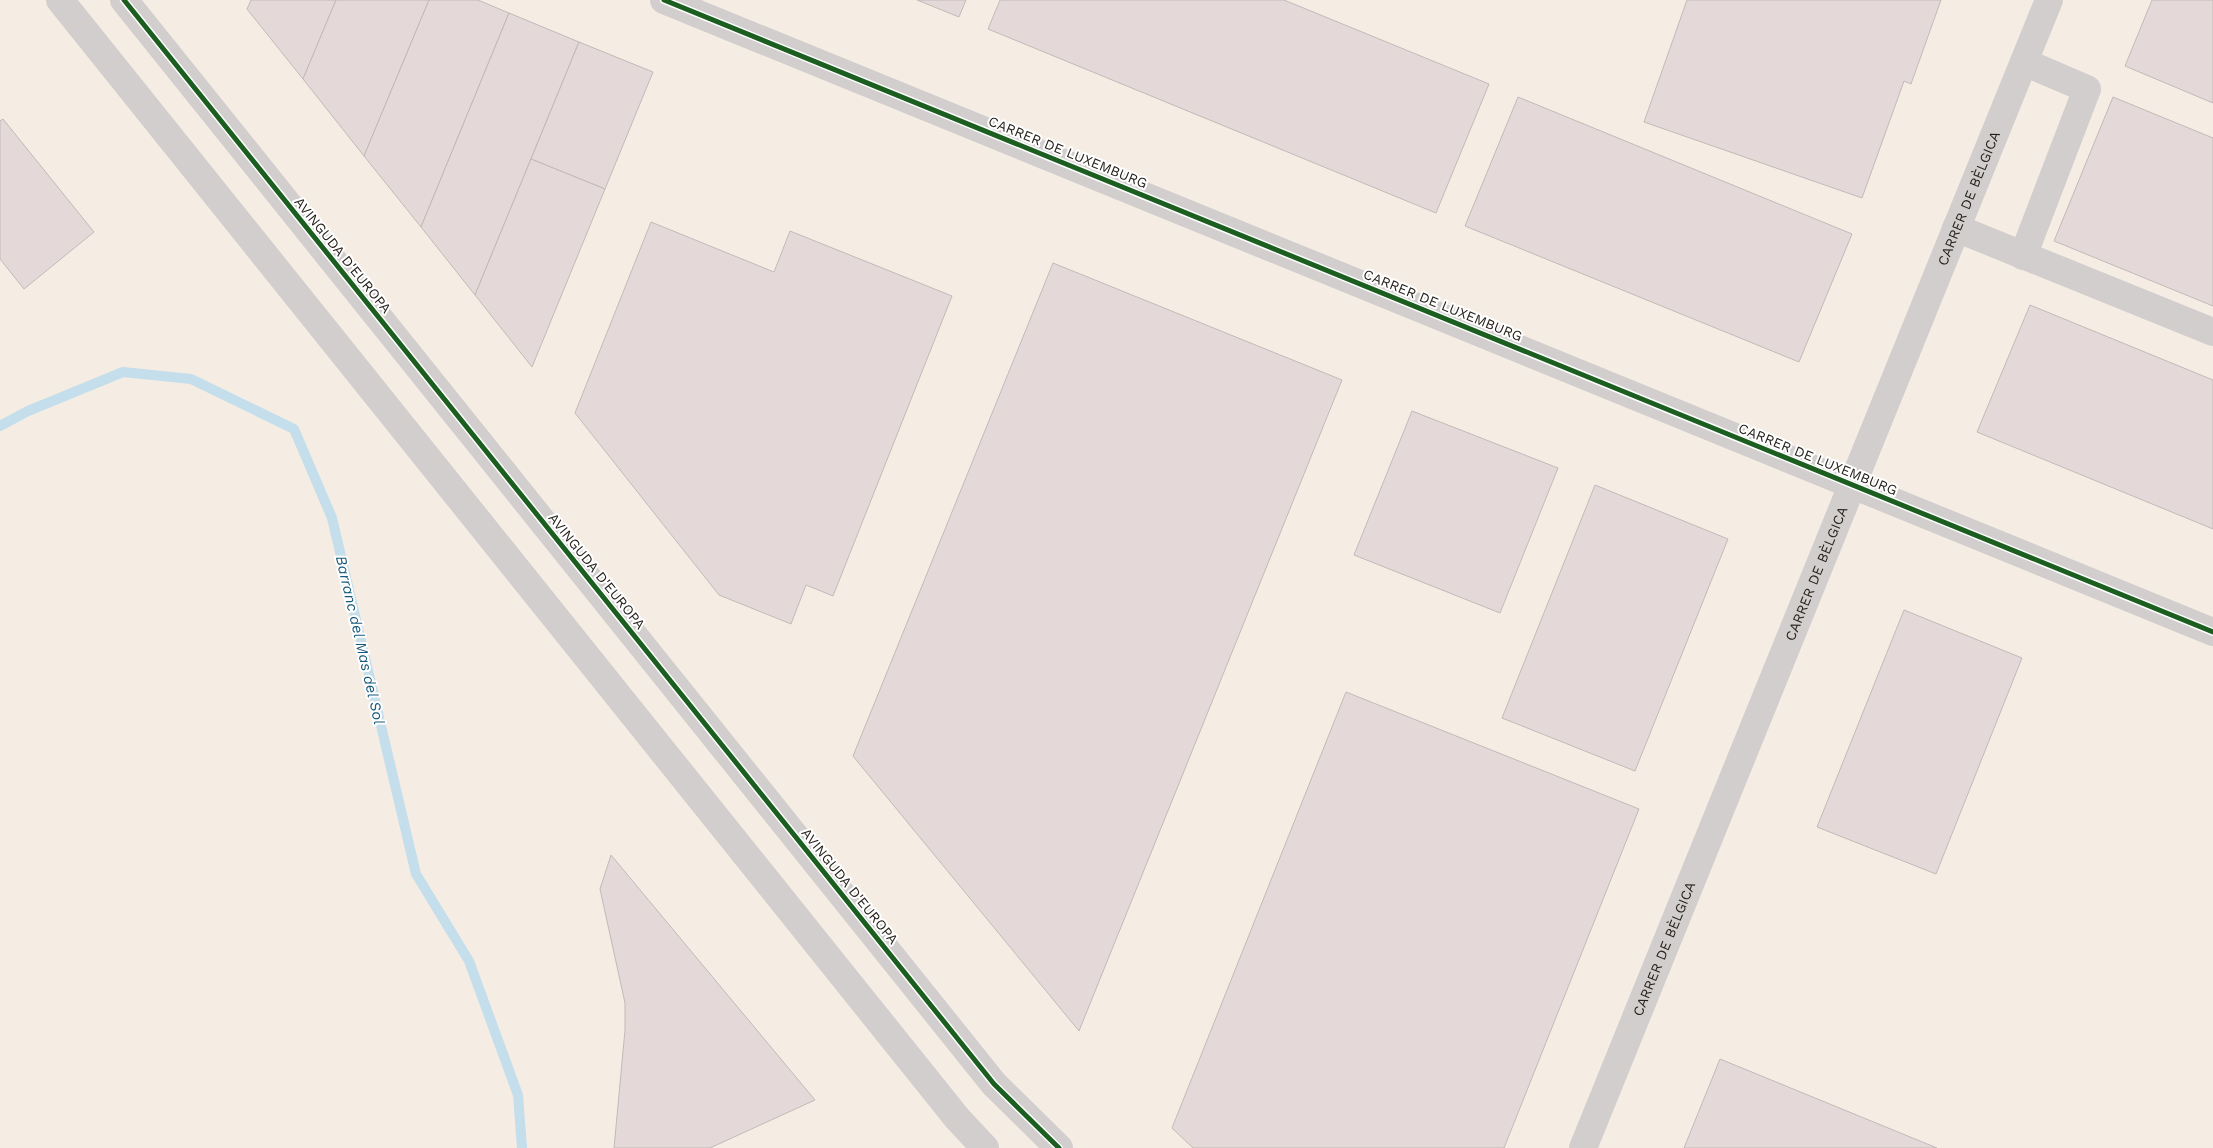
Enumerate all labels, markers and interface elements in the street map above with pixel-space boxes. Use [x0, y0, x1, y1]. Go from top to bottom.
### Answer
street label: CARRER DE LUXEMBURG [986, 113, 1150, 191]
street label: CARRER DE BÈLGICA [1934, 129, 2003, 268]
street label: AVINGUDA D'EUROPA [291, 194, 395, 316]
street label: CARRER DE LUXEMBURG [1361, 266, 1525, 344]
street label: CARRER DE LUXEMBURG [1736, 420, 1900, 498]
street label: CARRER DE BÈLGICA [1782, 504, 1851, 643]
street label: AVINGUDA D'EUROPA [545, 510, 649, 632]
water label: Barranc del Mas del Sol [332, 554, 388, 727]
street label: AVINGUDA D'EUROPA [798, 825, 902, 947]
street label: CARRER DE BÈLGICA [1629, 879, 1698, 1018]

